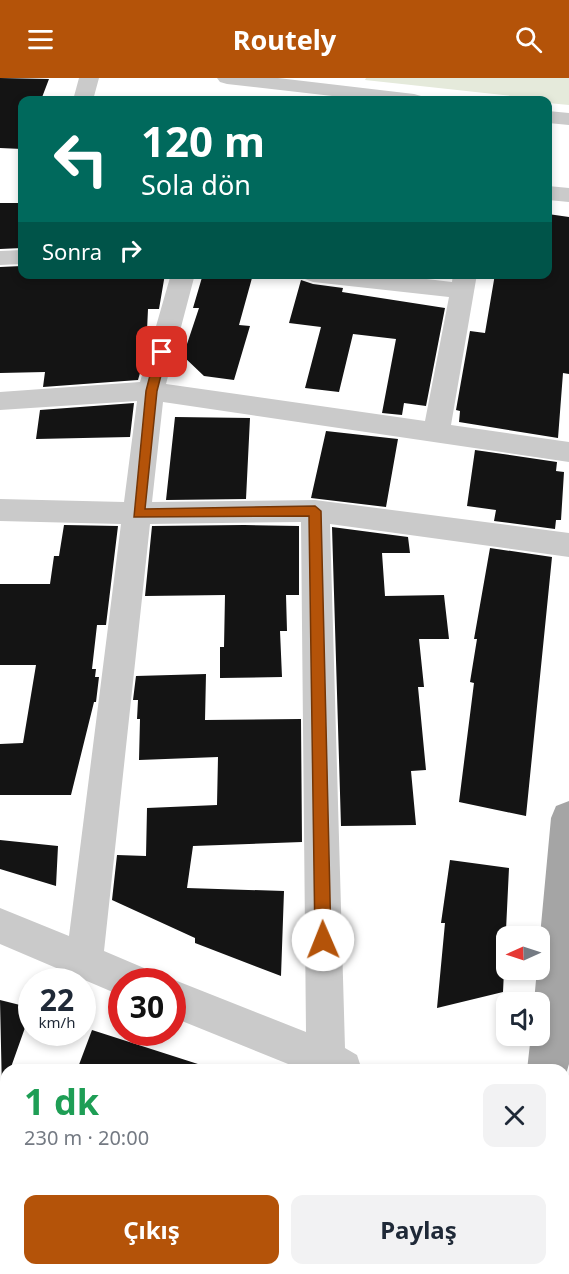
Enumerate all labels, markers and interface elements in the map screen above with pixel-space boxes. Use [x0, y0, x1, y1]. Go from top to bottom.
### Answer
text: Routely [233, 21, 336, 58]
icon: menu [24, 23, 57, 56]
icon: search [512, 23, 545, 56]
text: 120 m [141, 112, 265, 169]
icon: left [42, 120, 120, 198]
text: Sola dön [141, 166, 251, 203]
icon: right [114, 234, 147, 267]
text: Sonra [42, 236, 102, 266]
pin [136, 326, 187, 377]
icon: arrive [145, 335, 178, 368]
position arrow [291, 908, 355, 972]
north arrow [496, 926, 550, 980]
map controls [496, 926, 550, 1046]
speed limit sign: 30 [108, 968, 186, 1046]
text: 22 [40, 979, 74, 1020]
button: sound [496, 992, 550, 1046]
text: km/h [39, 1012, 75, 1032]
text: 1 dk [24, 1077, 99, 1126]
button: close [483, 1084, 546, 1147]
text: 230 m · 20:00 [24, 1124, 149, 1151]
button: Çıkış [24, 1195, 279, 1264]
button: Paylaş [291, 1195, 546, 1264]

